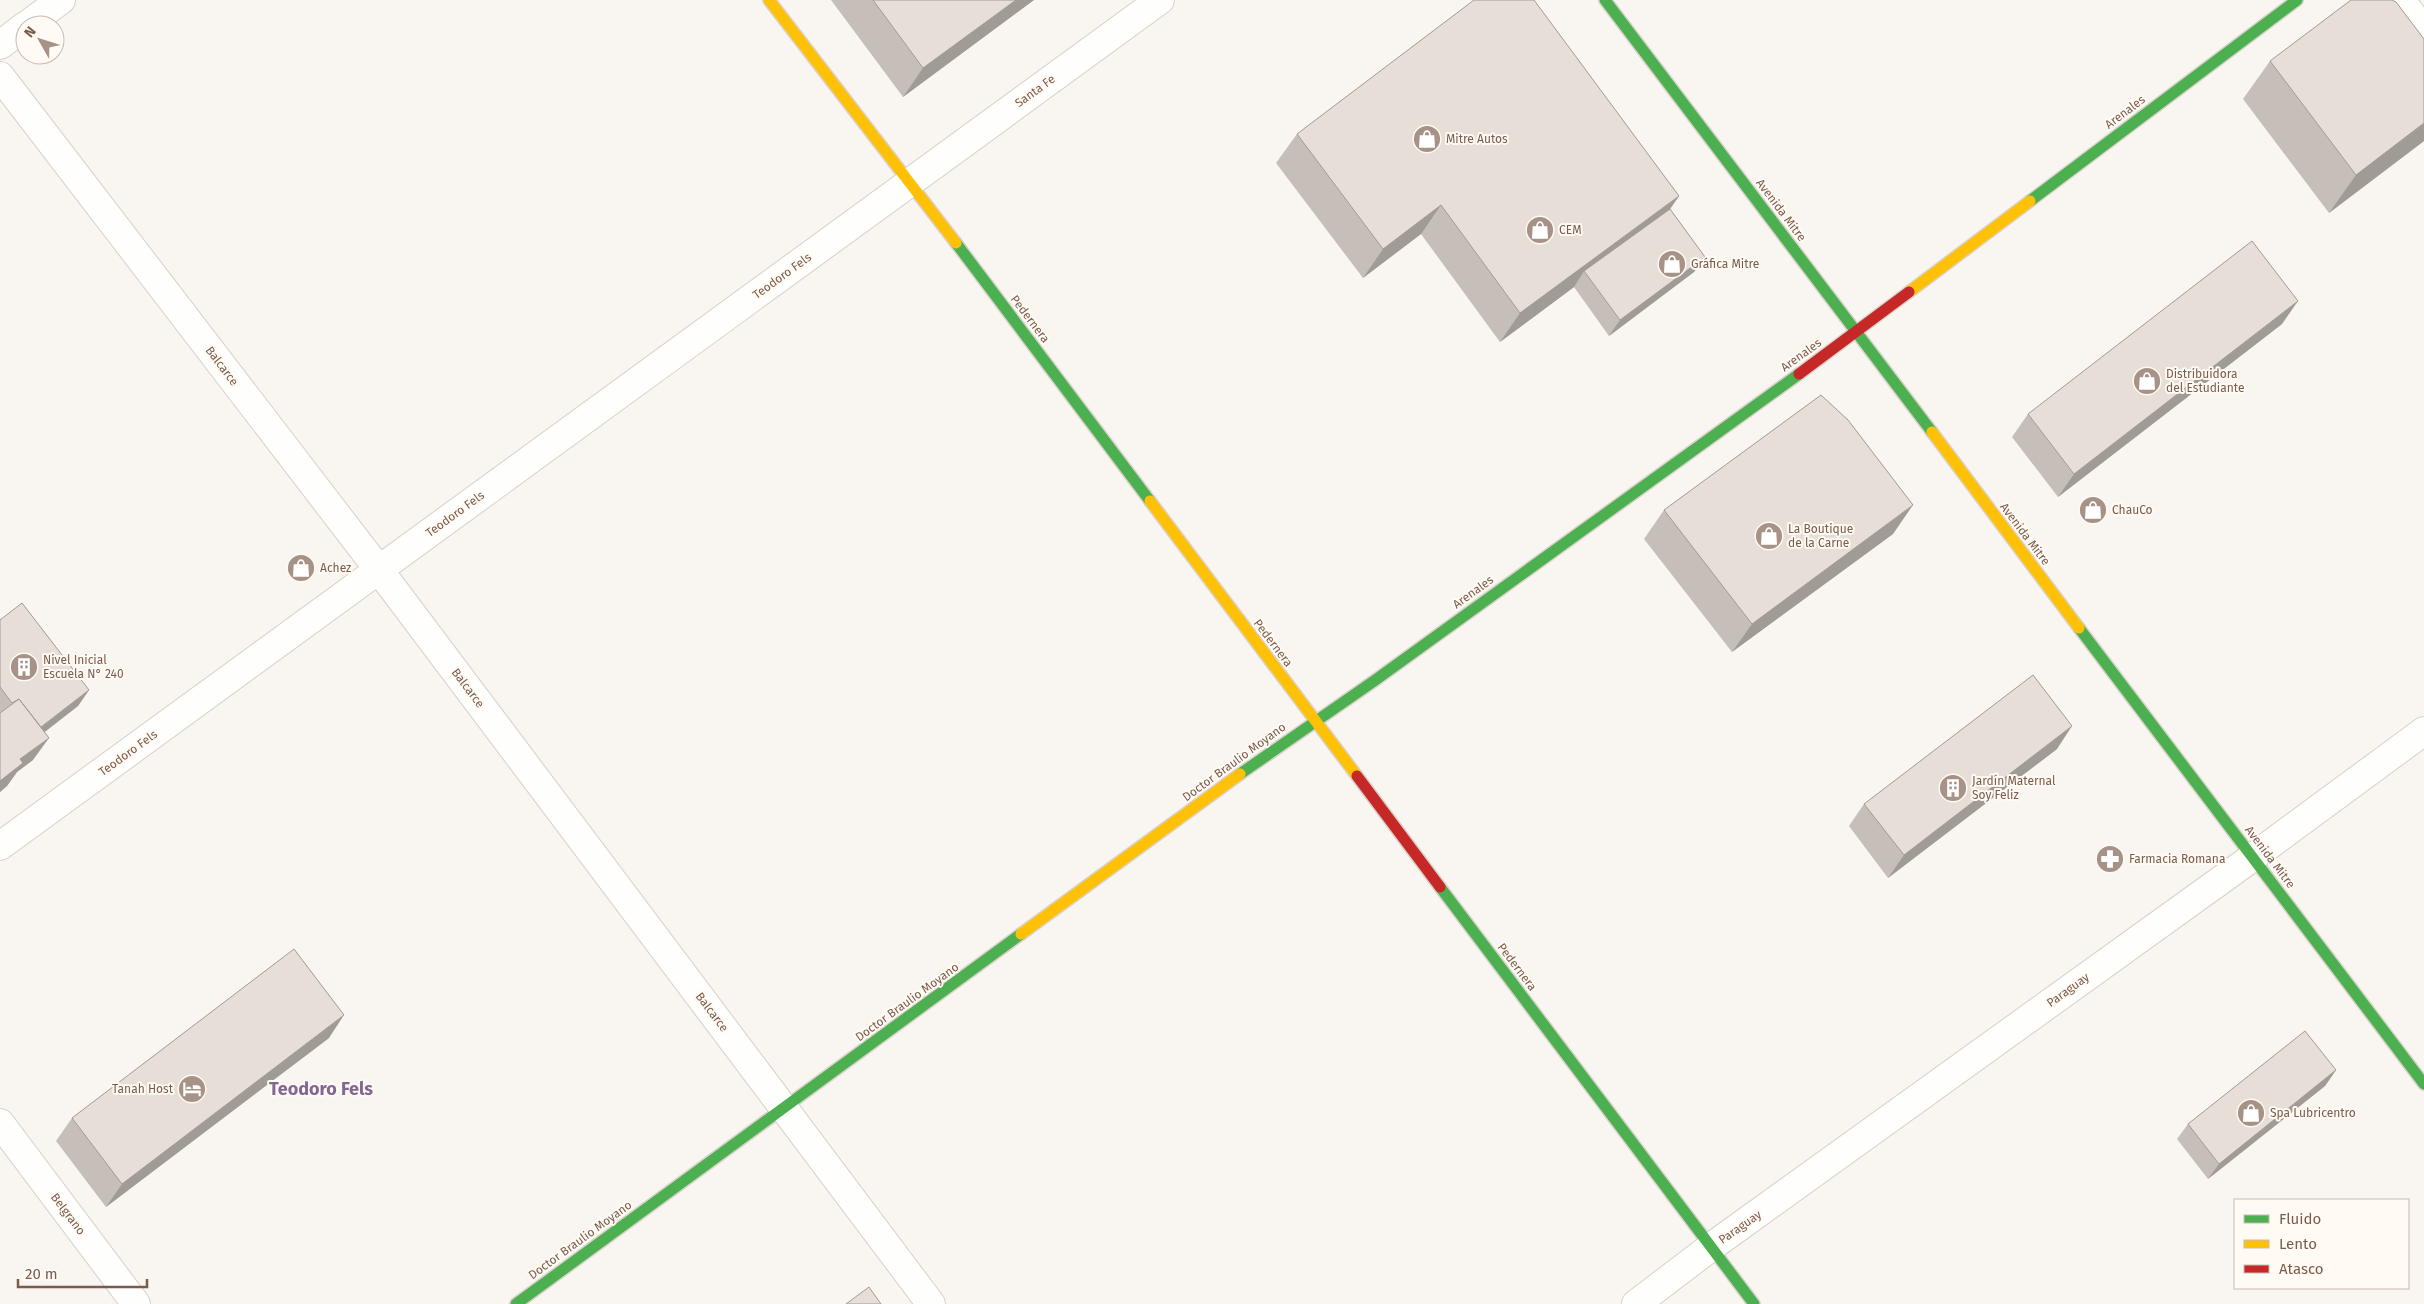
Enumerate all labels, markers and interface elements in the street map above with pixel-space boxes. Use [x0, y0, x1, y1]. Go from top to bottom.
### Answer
north arrow [15, 15, 65, 65]
text: N [21, 23, 40, 41]
street label: Santa Fe [1012, 72, 1058, 110]
street label: Arenales [2102, 92, 2148, 132]
shop icon: Mitre Autos [1412, 124, 1442, 154]
place label: Mitre Autos [1446, 132, 1508, 146]
street label: Avenida Mitre [1753, 176, 1809, 244]
shop icon: CEM [1525, 215, 1555, 245]
place label: CEM [1559, 223, 1581, 237]
shop icon: Gráfica Mitre [1657, 249, 1687, 279]
street label: Teodoro Fels [750, 250, 814, 302]
place label: Gráfica Mitre [1691, 257, 1759, 271]
street label: Pedernera [1008, 293, 1052, 345]
street label: Arenales [1778, 335, 1824, 374]
street label: Balcarce [203, 344, 241, 388]
shop icon: Distribuidora del Estudiante [2132, 366, 2162, 396]
place label: Distribuidora del Estudiante [2166, 367, 2245, 395]
street label: Teodoro Fels [423, 488, 487, 540]
shop icon: ChauCo [2078, 495, 2108, 525]
street label: Avenida Mitre [1997, 500, 2053, 568]
place label: ChauCo [2112, 503, 2153, 517]
shop icon: La Boutique de la Carne [1754, 521, 1784, 551]
place label: La Boutique de la Carne [1788, 522, 1853, 550]
shop icon: Achez [286, 553, 316, 583]
place label: Achez [320, 561, 351, 575]
street label: Arenales [1450, 572, 1496, 611]
street label: Pedernera [1251, 617, 1295, 669]
building icon: Nivel Inicial Escuela N° 240 [9, 652, 39, 682]
place label: Nivel Inicial Escuela N° 240 [43, 653, 124, 681]
street label: Balcarce [449, 666, 487, 710]
street label: Doctor Braulio Moyano [1180, 720, 1288, 804]
street label: Teodoro Fels [96, 727, 160, 779]
building icon: Jardín Maternal Soy Feliz [1938, 773, 1968, 803]
place label: Jardín Maternal Soy Feliz [1972, 774, 2056, 802]
street label: Avenida Mitre [2242, 823, 2298, 891]
pharmacy icon: Farmacia Romana [2095, 844, 2125, 874]
place label: Farmacia Romana [2129, 852, 2225, 866]
street label: Pedernera [1495, 941, 1539, 993]
street label: Doctor Braulio Moyano [853, 960, 961, 1044]
street label: Paraguay [2044, 970, 2092, 1010]
street label: Balcarce [693, 990, 731, 1034]
hotel icon: Tanah Host [177, 1074, 207, 1104]
district label: Teodoro Fels [269, 1078, 373, 1100]
place label: Tanah Host [112, 1082, 174, 1096]
shop icon: Spa Lubricentro [2236, 1098, 2266, 1128]
place label: Spa Lubricentro [2270, 1106, 2356, 1120]
street label: Belgrano [48, 1190, 88, 1238]
street label: Doctor Braulio Moyano [526, 1198, 634, 1282]
legend [2234, 1199, 2409, 1289]
street label: Paraguay [1716, 1207, 1764, 1247]
text: Fluido [2279, 1210, 2321, 1228]
text: Lento [2279, 1235, 2317, 1253]
scale bar [18, 1256, 146, 1288]
text: Atasco [2279, 1260, 2324, 1278]
text: 20 m [25, 1265, 58, 1283]

